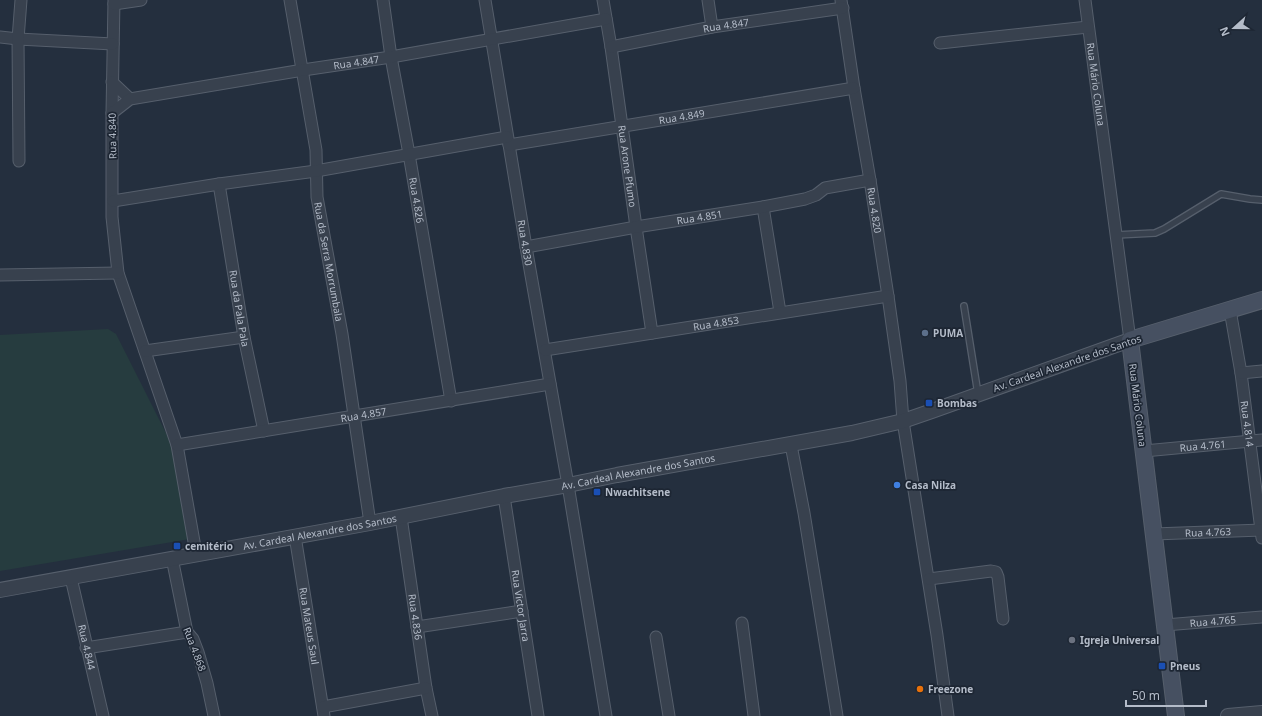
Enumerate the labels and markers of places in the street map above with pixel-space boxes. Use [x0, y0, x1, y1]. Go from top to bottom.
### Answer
place label: PUMA [933, 326, 963, 340]
marker: PUMA [920, 328, 930, 338]
place label: Bombas [937, 396, 977, 410]
marker: Bombas [924, 398, 934, 408]
place label: Casa Nilza [905, 478, 956, 492]
marker: Casa Nilza [892, 480, 902, 490]
place label: Nwachitsene [605, 485, 670, 499]
marker: Nwachitsene [592, 487, 602, 497]
place label: cemitério [185, 539, 233, 553]
marker: cemitério [172, 541, 182, 551]
place label: Igreja Universal [1080, 633, 1159, 647]
marker: Igreja Universal [1067, 635, 1077, 645]
place label: Pneus [1170, 659, 1200, 673]
marker: Pneus [1157, 661, 1167, 671]
place label: Freezone [928, 682, 973, 696]
marker: Freezone [915, 684, 925, 694]

